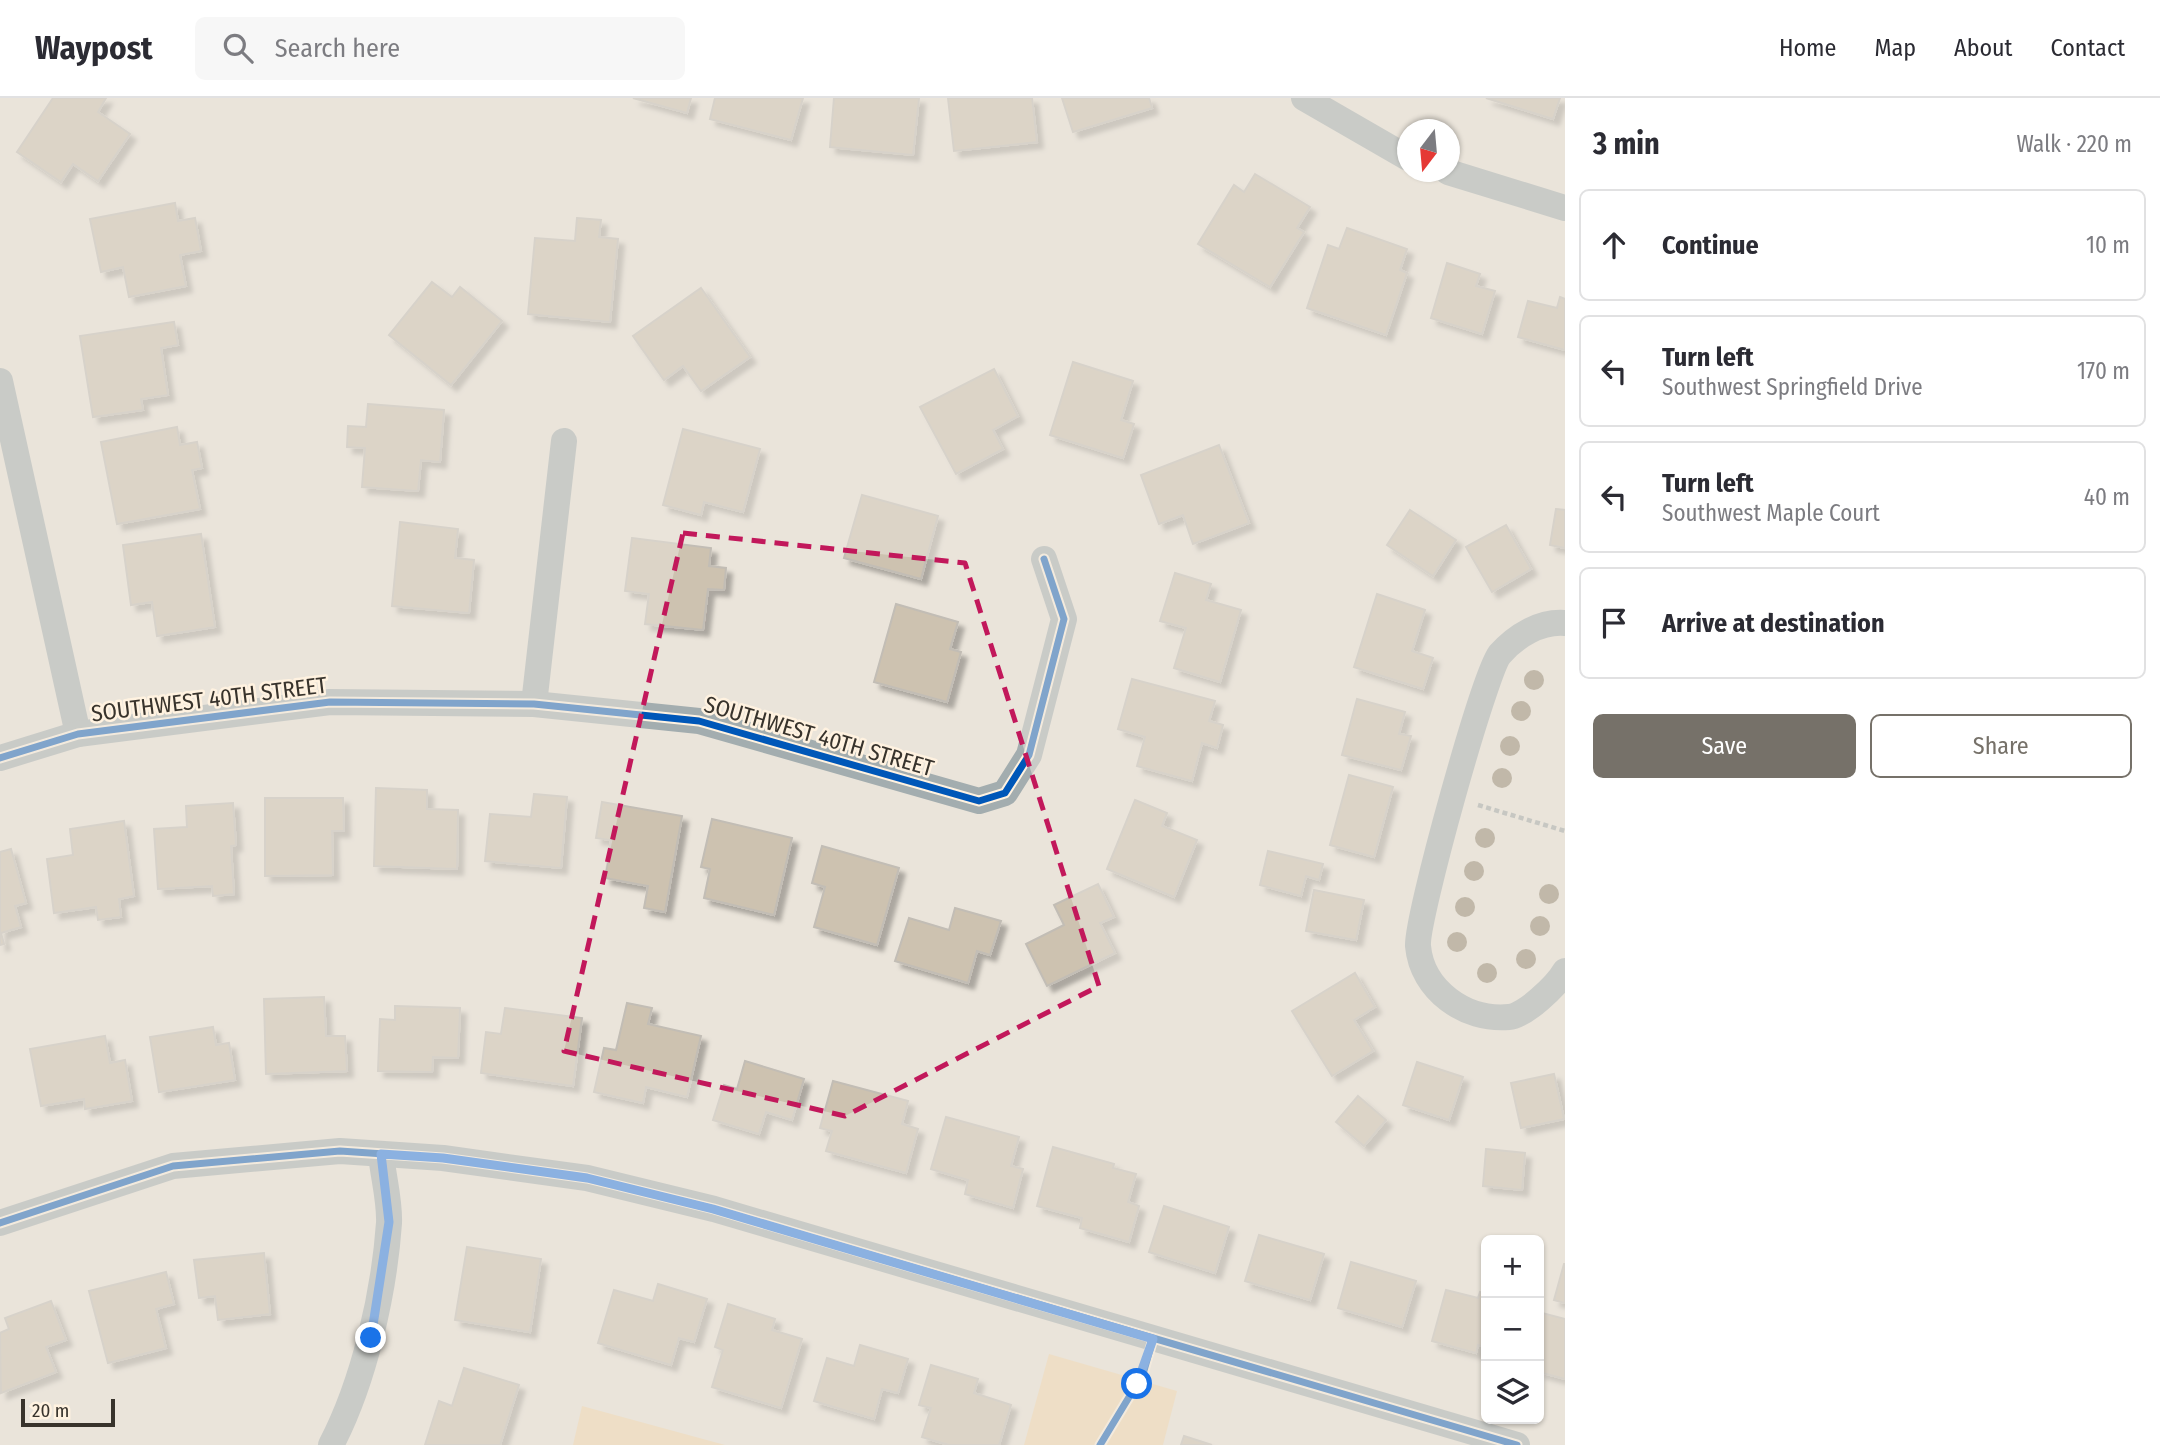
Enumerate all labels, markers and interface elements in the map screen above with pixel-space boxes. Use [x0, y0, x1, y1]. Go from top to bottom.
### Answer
search box [195, 17, 685, 80]
text: Waypost [35, 28, 153, 68]
icon: search [219, 29, 257, 67]
text: Search here [275, 33, 400, 64]
text: Home [1779, 34, 1836, 62]
text: Map [1874, 34, 1916, 62]
text: About [1954, 34, 2012, 62]
text: Contact [2050, 34, 2125, 62]
north arrow [1397, 119, 1460, 182]
text: 3 min [1593, 126, 1660, 162]
text: Walk · 220 m [2017, 130, 2132, 158]
icon: ahead [1595, 226, 1633, 264]
text: Continue [1662, 230, 1759, 261]
text: 10 m [2086, 231, 2130, 259]
text: Turn left [1662, 342, 1754, 373]
icon: left [1595, 352, 1633, 390]
text: 170 m [2077, 357, 2130, 385]
text: Southwest Springfield Drive [1662, 373, 1923, 401]
text: Turn left [1662, 468, 1754, 499]
icon: left [1595, 478, 1633, 516]
text: 40 m [2084, 483, 2130, 511]
text: Southwest Maple Court [1662, 499, 1880, 527]
icon: arrive [1595, 604, 1633, 642]
text: Arrive at destination [1662, 608, 1885, 639]
street label: SOUTHWEST 40TH STREET [89, 671, 329, 727]
street label: SOUTHWEST 40TH STREET [701, 690, 937, 782]
button: Save [1593, 714, 1856, 778]
button: Share [1870, 714, 2132, 778]
map controls [1481, 1235, 1544, 1424]
button: + [1481, 1235, 1544, 1298]
button: − [1481, 1298, 1544, 1361]
route end [355, 1322, 386, 1353]
button: layers [1481, 1361, 1544, 1424]
route start [1121, 1368, 1152, 1399]
scale bar [21, 1396, 116, 1428]
text: 20 m [32, 1399, 69, 1422]

